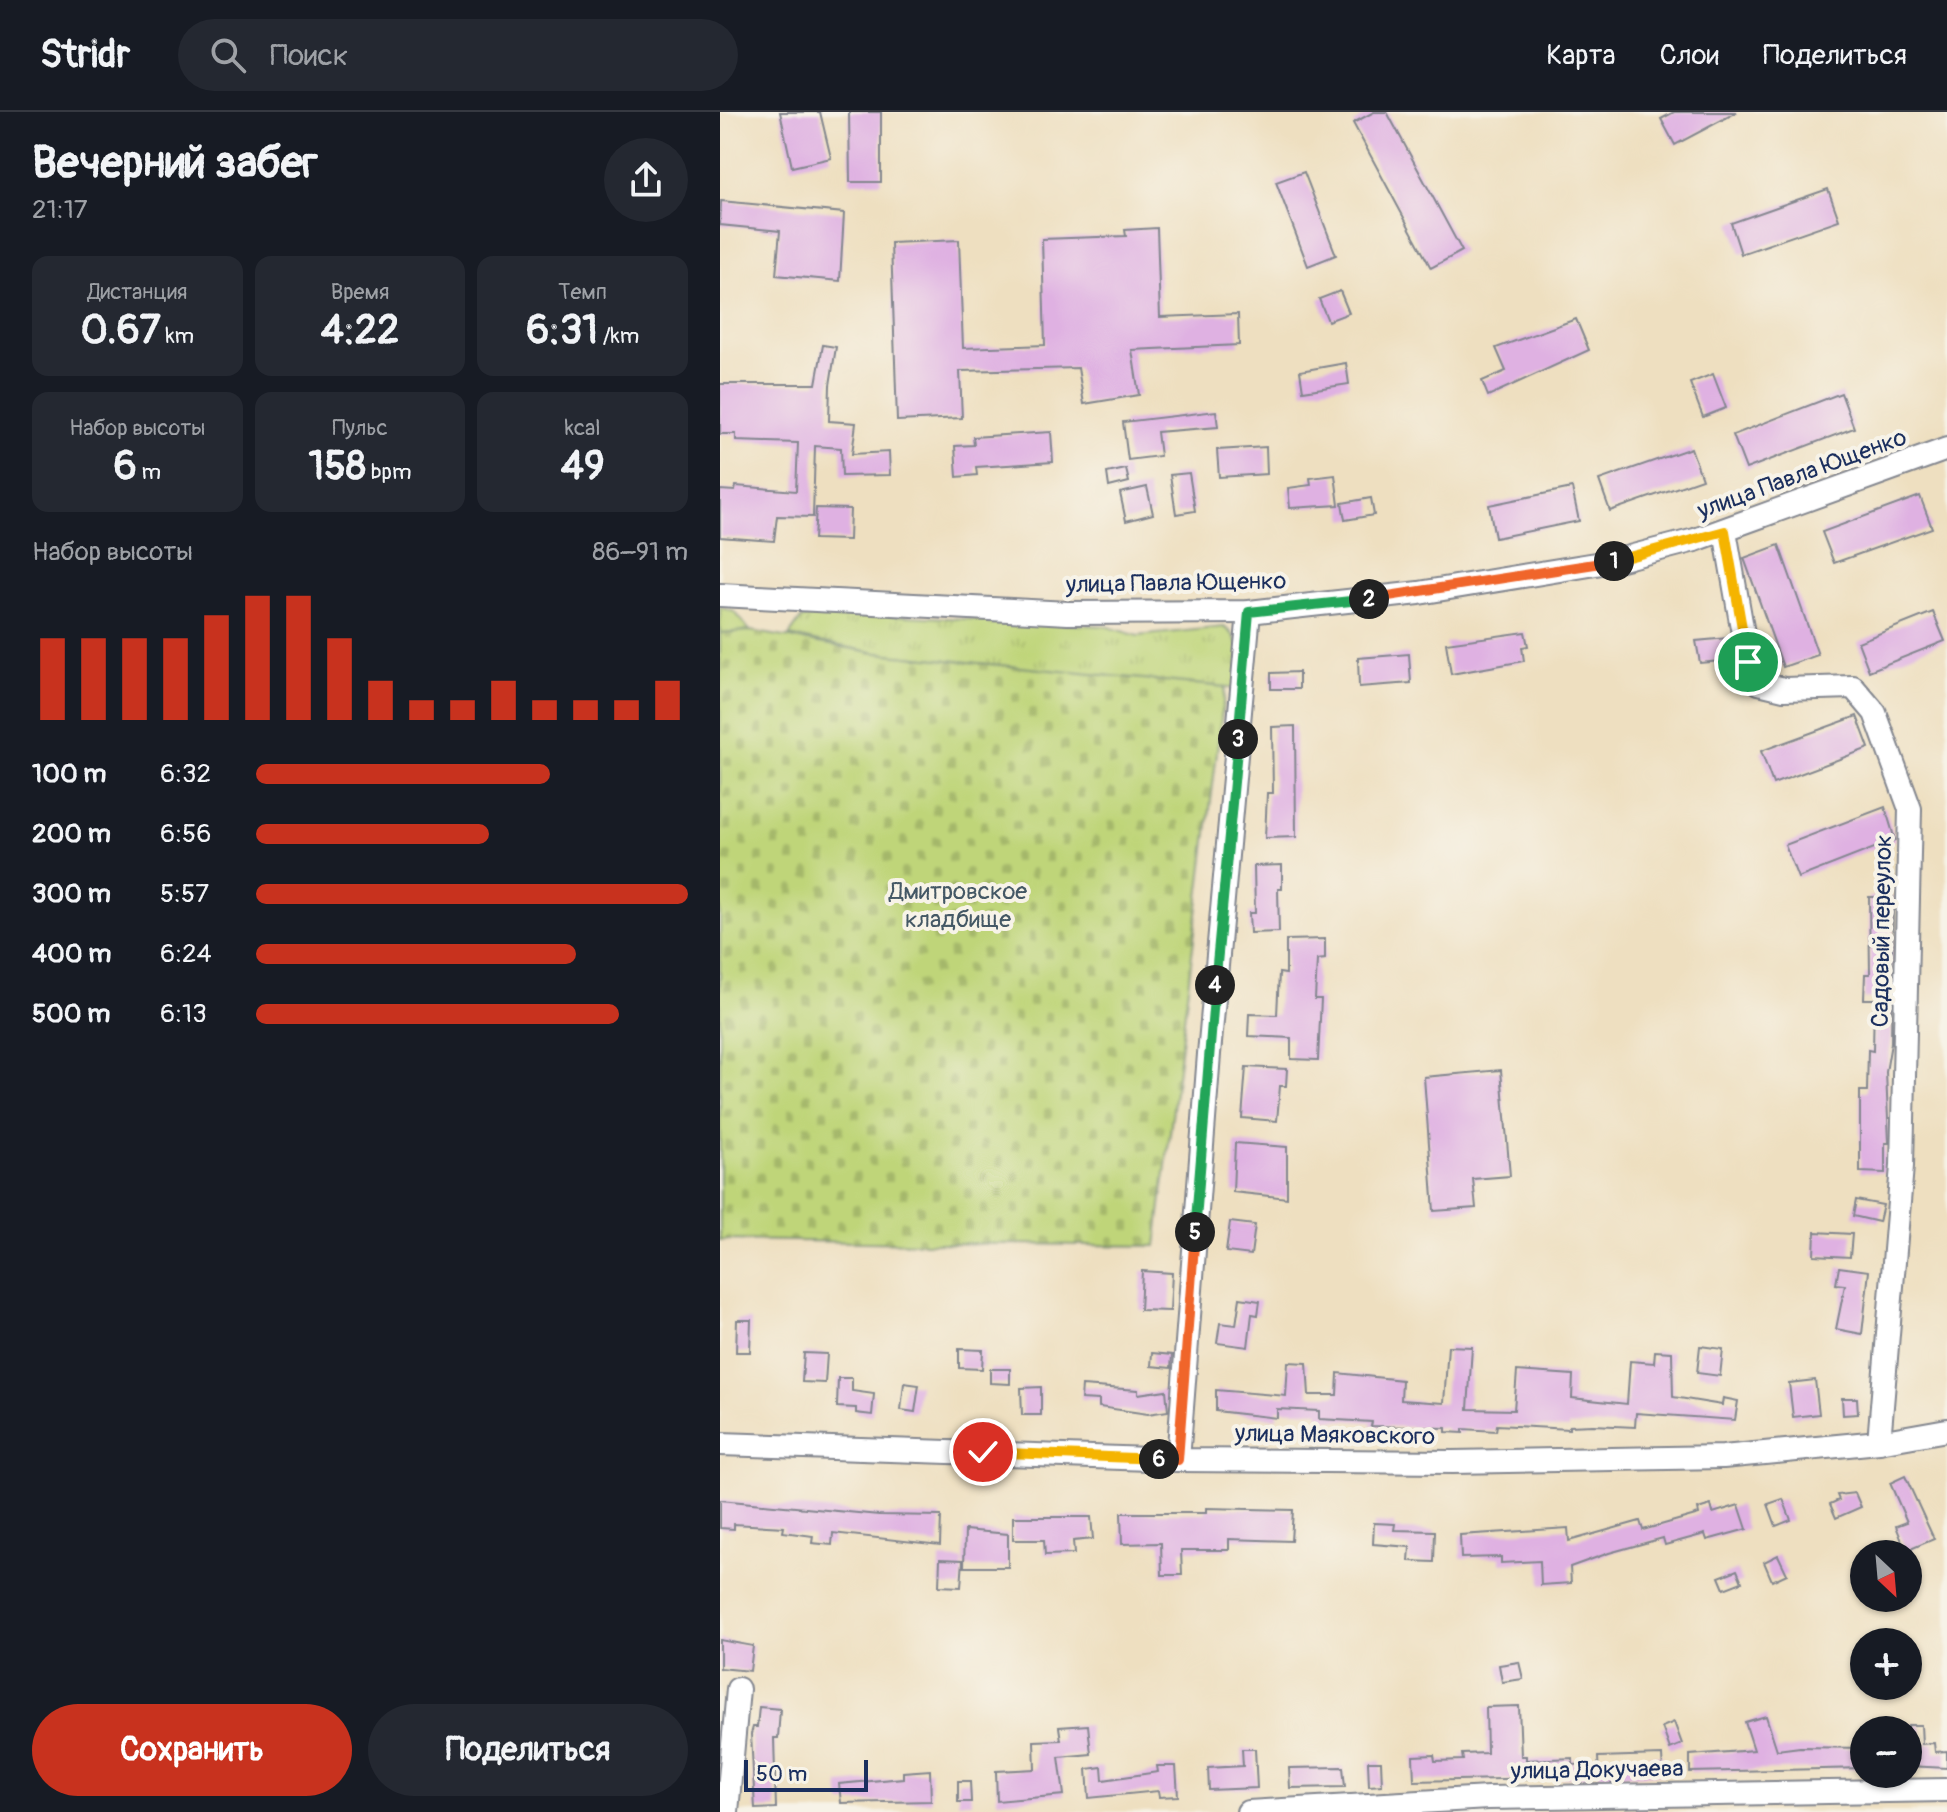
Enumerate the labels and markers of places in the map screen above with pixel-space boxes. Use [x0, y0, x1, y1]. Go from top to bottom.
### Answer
pin: 1 [1594, 541, 1634, 581]
pin: 2 [1349, 579, 1389, 619]
pin [1714, 628, 1782, 696]
pin: 3 [1218, 719, 1258, 759]
pin: 4 [1195, 965, 1235, 1005]
pin: 5 [1175, 1212, 1215, 1252]
pin [949, 1418, 1017, 1486]
pin: 6 [1139, 1439, 1179, 1479]

